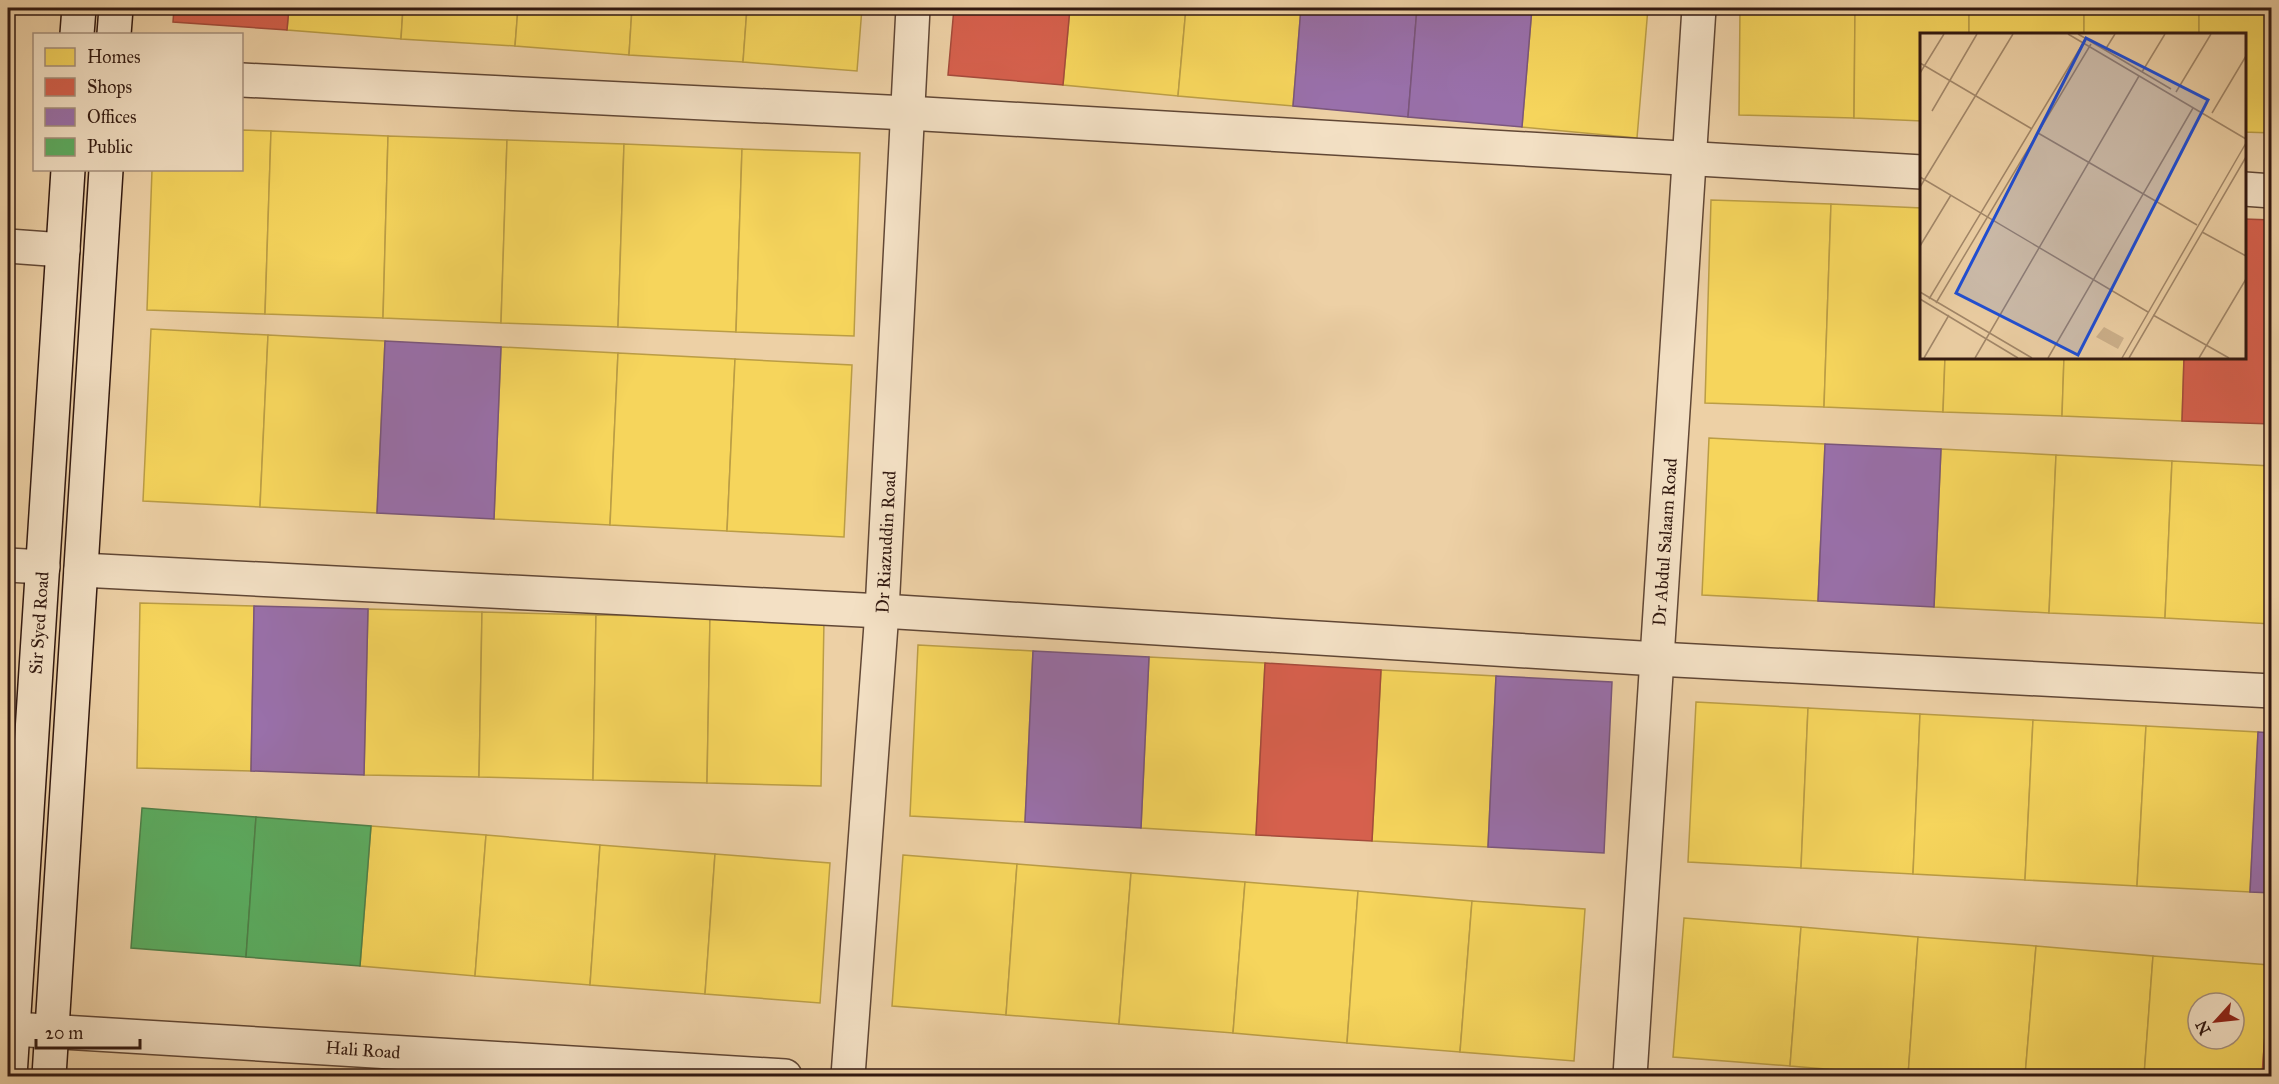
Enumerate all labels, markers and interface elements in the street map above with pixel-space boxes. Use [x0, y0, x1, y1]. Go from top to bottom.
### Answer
legend [33, 33, 243, 171]
inset map [1920, 33, 2246, 358]
text: Homes [87, 46, 141, 68]
text: Shops [87, 76, 132, 98]
text: Offices [87, 106, 137, 128]
text: Public [87, 136, 133, 158]
street label: Dr Abdul Salaam Road [1648, 457, 1682, 627]
street label: Dr Riazuddin Road [871, 470, 901, 614]
street label: Sir Syed Road [24, 571, 54, 675]
north arrow [2186, 991, 2246, 1051]
scale bar [36, 1012, 140, 1050]
text: N [2191, 1017, 2215, 1038]
text: 20 m [45, 1022, 83, 1044]
street label: Hali Road [325, 1036, 401, 1064]

